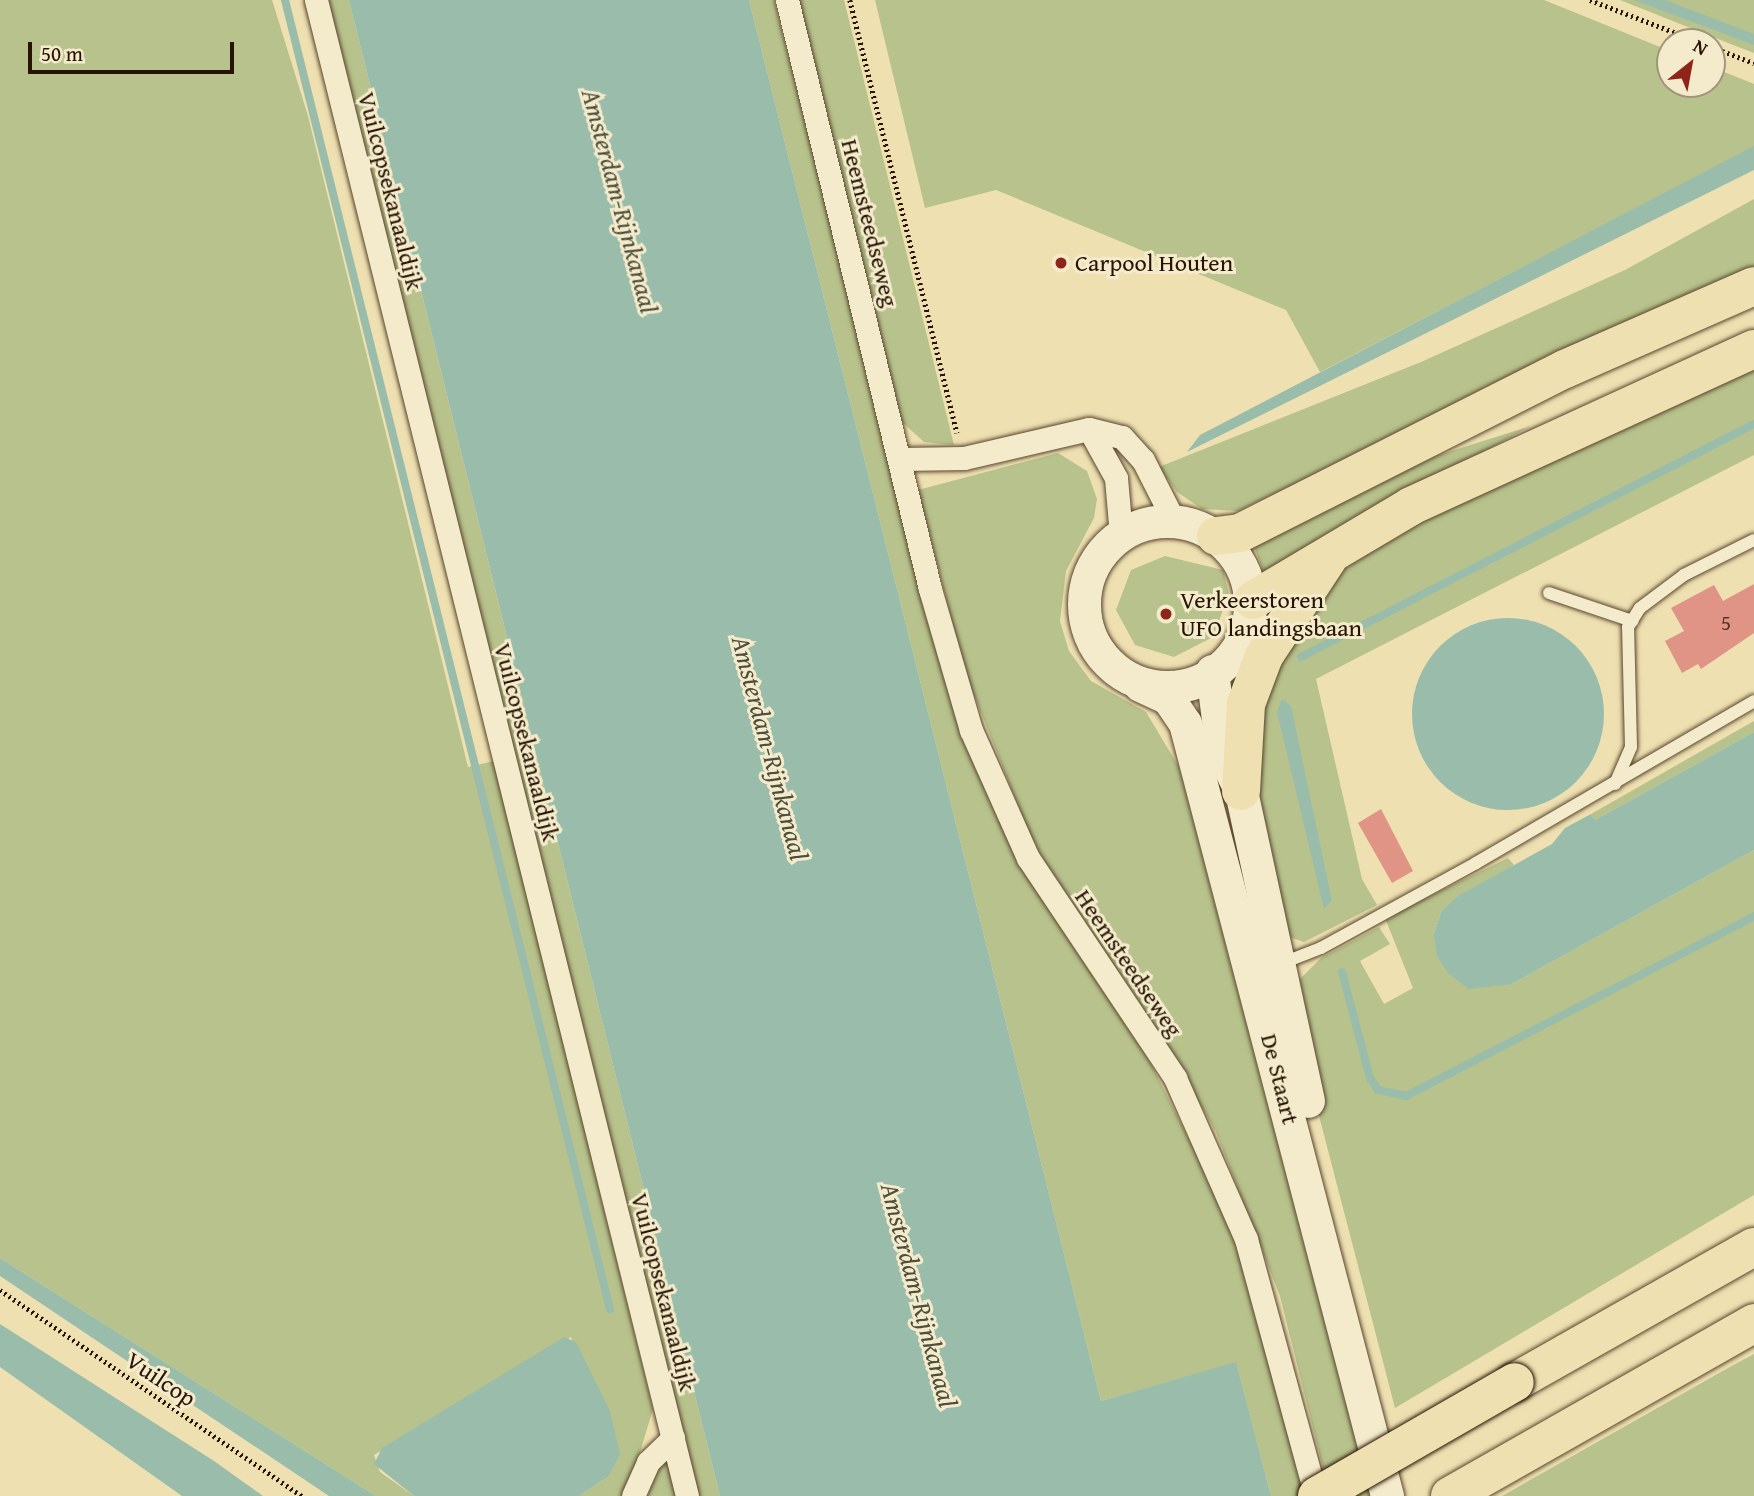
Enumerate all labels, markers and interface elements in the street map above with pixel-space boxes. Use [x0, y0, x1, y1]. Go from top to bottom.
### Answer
scale bar [32, 28, 238, 72]
north arrow [1656, 28, 1726, 98]
text: N [1688, 31, 1713, 62]
text: 50 m [41, 38, 83, 69]
water label: Amsterdam-Rijnkanaal [575, 85, 665, 317]
street label: Vuilcopsekanaaldijk [352, 89, 430, 293]
street label: Heemsteedseweg [835, 136, 905, 310]
place label: Carpool Houten [1075, 249, 1233, 277]
marker: Carpool Houten [1053, 255, 1069, 271]
place label: Verkeerstoren UFO landingsbaan [1180, 586, 1362, 642]
marker: Verkeerstoren UFO landingsbaan [1158, 606, 1174, 622]
house number: 5 [1721, 610, 1731, 636]
water label: Amsterdam-Rijnkanaal [725, 632, 815, 864]
street label: Vuilcopsekanaaldijk [488, 640, 566, 844]
street label: Heemsteedseweg [1069, 884, 1189, 1042]
street label: De Staart [1255, 1031, 1305, 1127]
water label: Amsterdam-Rijnkanaal [874, 1179, 964, 1411]
street label: Vuilcopsekanaaldijk [625, 1190, 703, 1394]
street label: Vuilcop [121, 1345, 201, 1413]

